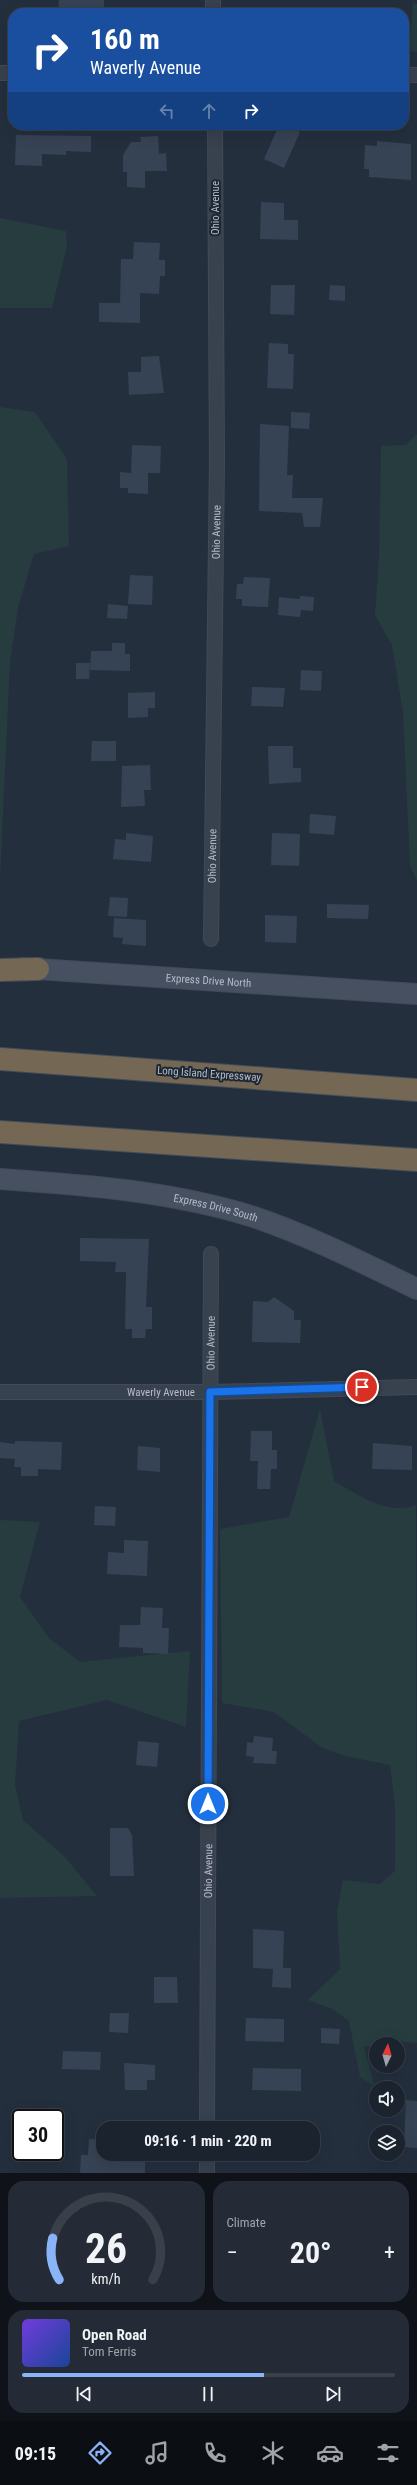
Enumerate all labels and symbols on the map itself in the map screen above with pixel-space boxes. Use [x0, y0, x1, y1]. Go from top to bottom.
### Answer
street label: Ohio Avenue [209, 181, 222, 235]
street label: Ohio Avenue [209, 505, 223, 559]
street label: Ohio Avenue [205, 829, 219, 883]
street label: Express Drive North [165, 971, 252, 990]
street label: Long Island Expressway [157, 1064, 262, 1084]
street label: Express Drive South [173, 1191, 260, 1224]
street label: Ohio Avenue [204, 1316, 217, 1370]
pin [345, 1370, 379, 1404]
street label: Waverly Avenue [127, 1386, 195, 1399]
position arrow [187, 1783, 229, 1825]
street label: Ohio Avenue [202, 1844, 215, 1898]
north arrow [369, 2037, 405, 2073]
speed limit sign: 30 [12, 2109, 64, 2161]

